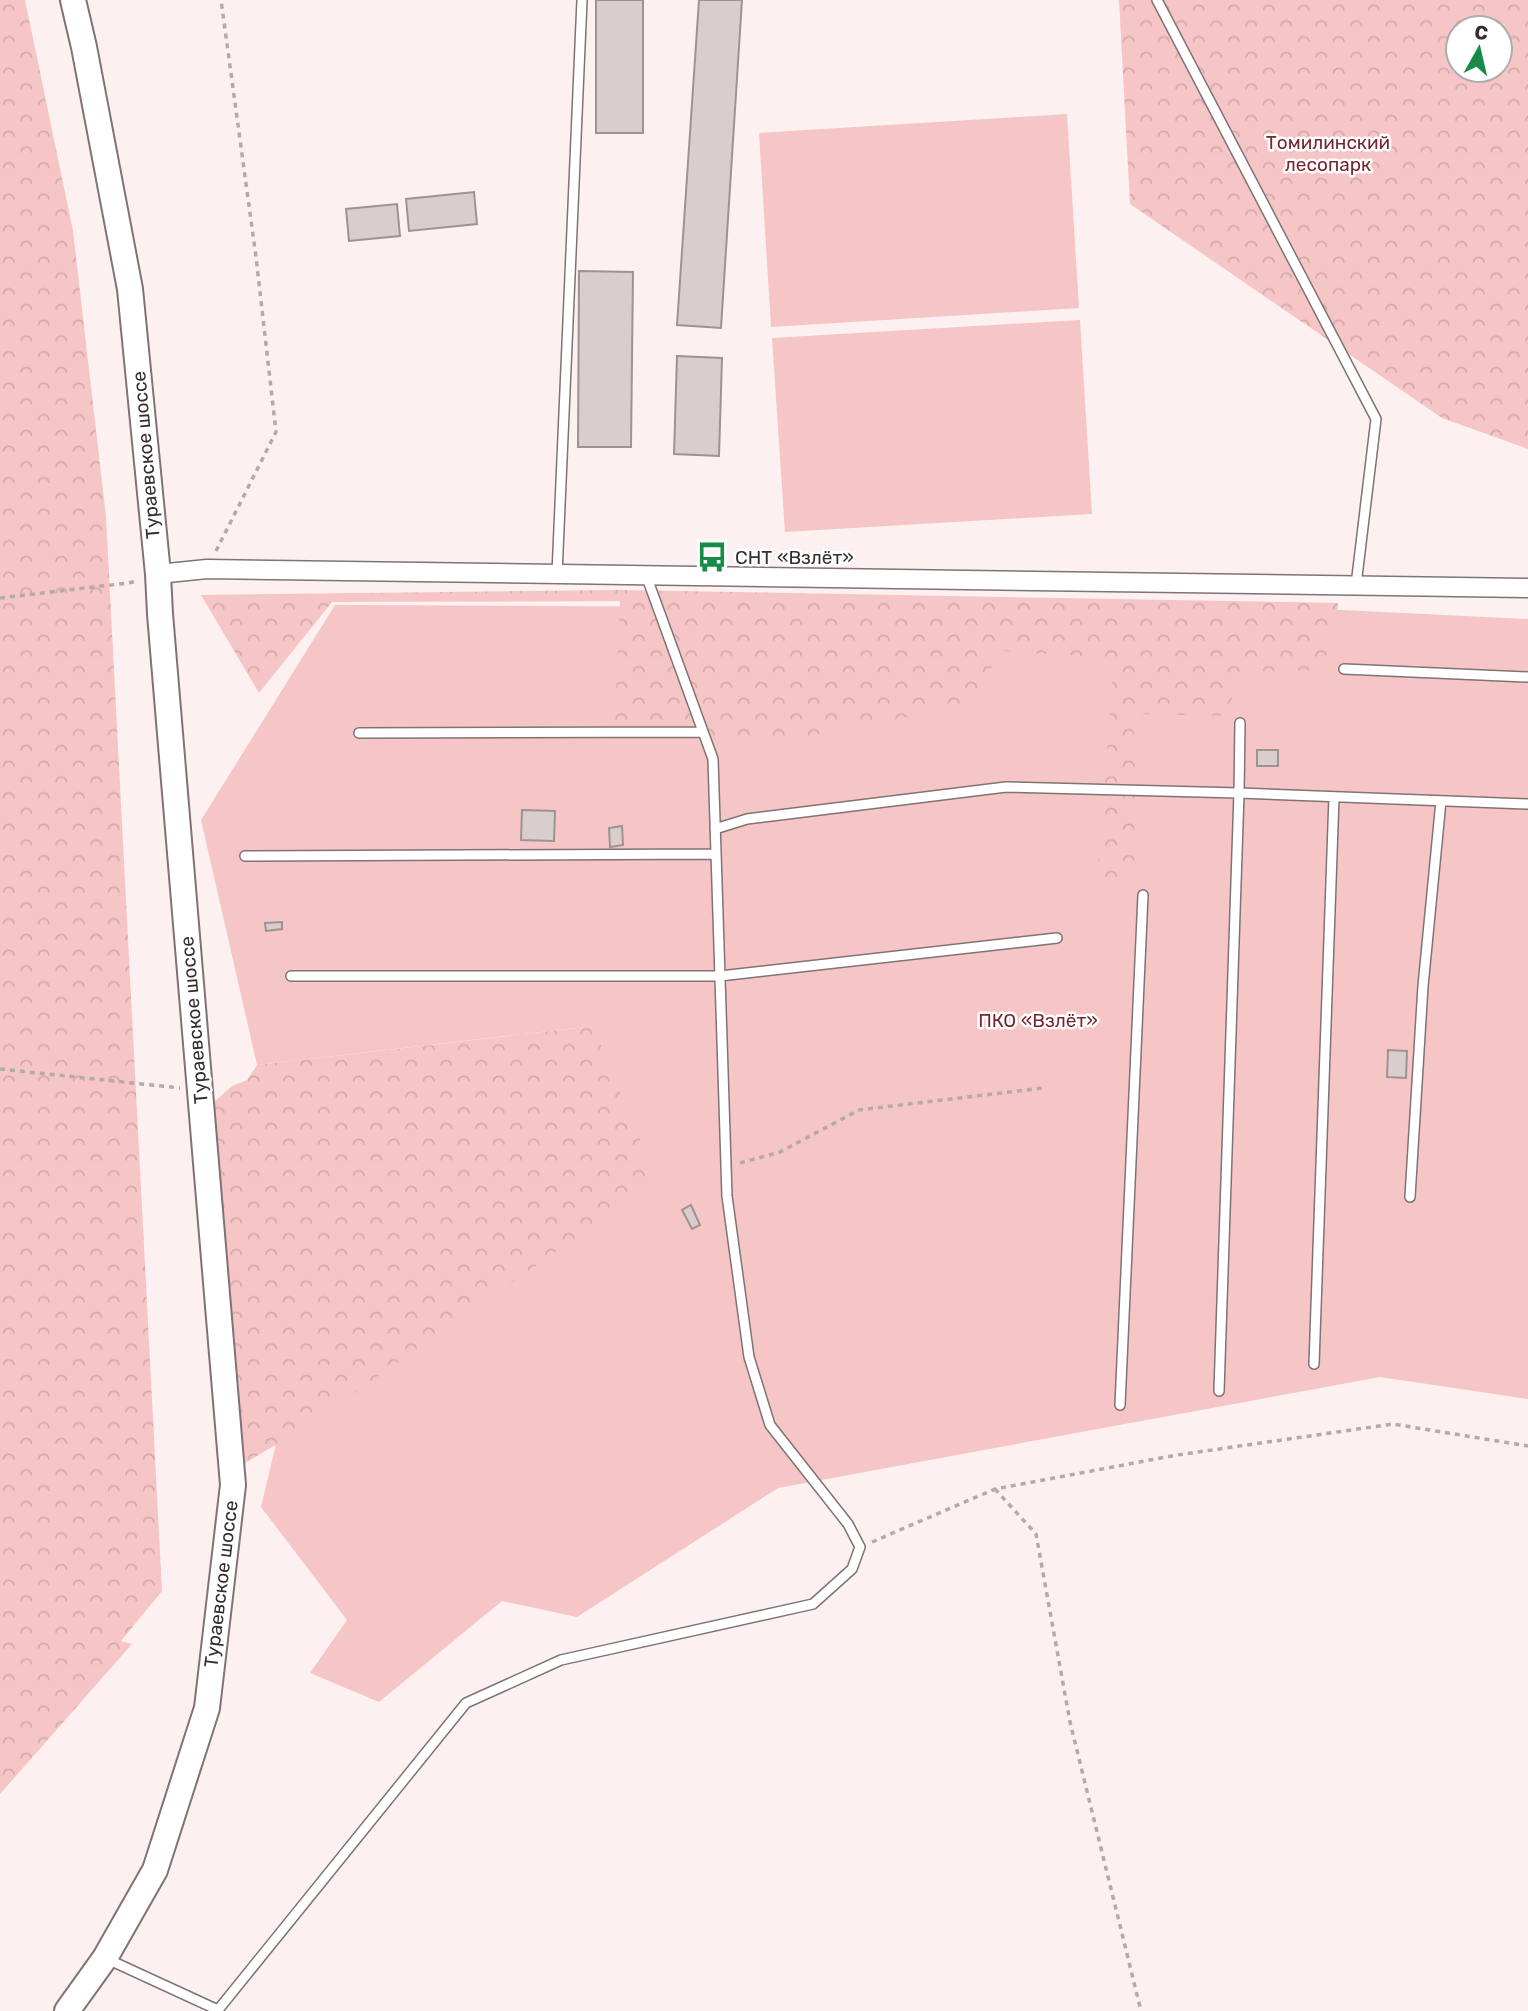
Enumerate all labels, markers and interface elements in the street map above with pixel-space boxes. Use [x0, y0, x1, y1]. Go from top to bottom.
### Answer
north arrow [1444, 14, 1514, 84]
text: С [1473, 20, 1490, 45]
park label: Томилинский лесопарк [1266, 131, 1390, 176]
street label: Тураевское шоссе [127, 370, 165, 540]
bus stop icon: СНТ «Взлёт» [695, 540, 729, 574]
place label: СНТ «Взлёт» [735, 546, 854, 569]
street label: Тураевское шоссе [175, 935, 213, 1105]
park label: ПКО «Взлёт» [978, 1009, 1098, 1032]
street label: Тураевское шоссе [199, 1499, 243, 1669]

